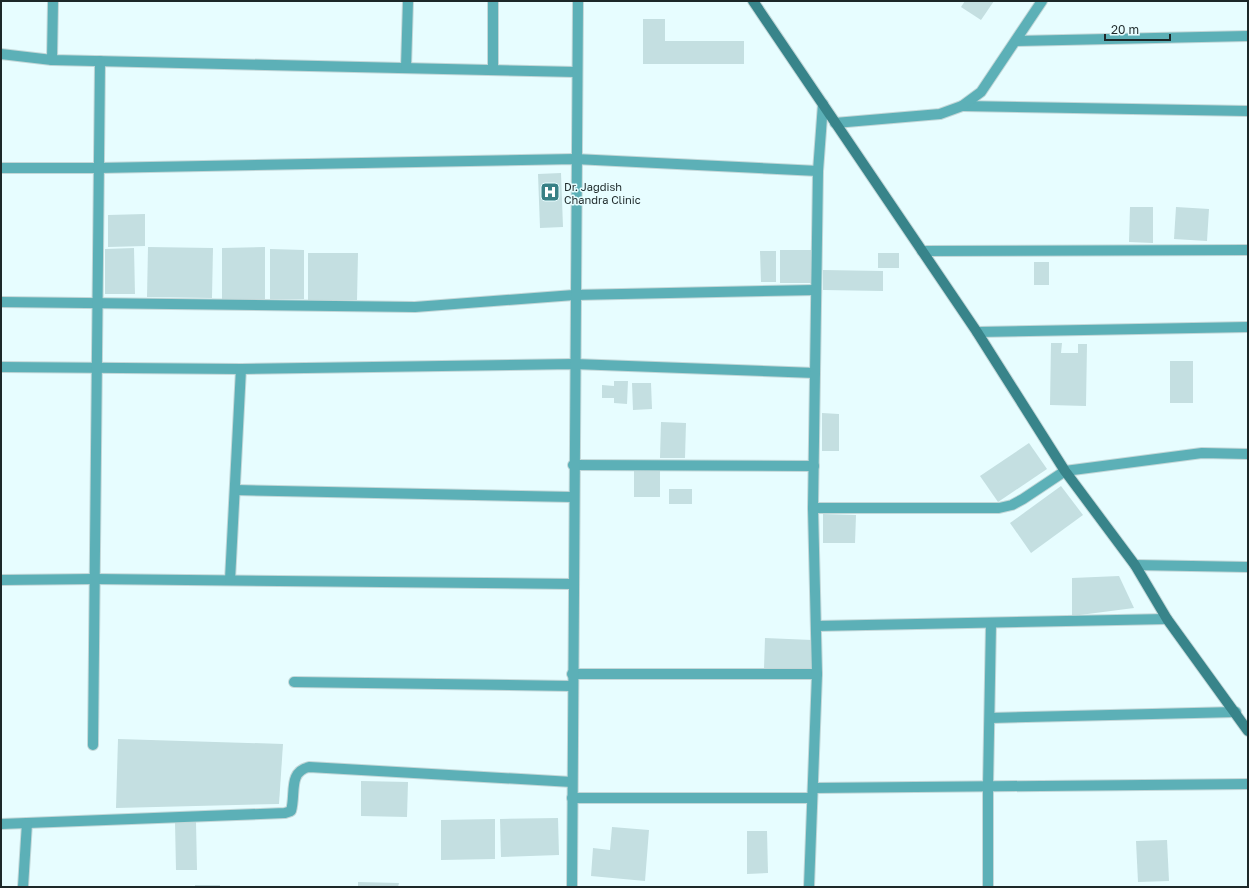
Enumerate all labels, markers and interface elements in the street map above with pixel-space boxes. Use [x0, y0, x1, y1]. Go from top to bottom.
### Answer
scale bar [1105, 16, 1170, 42]
text: 20 m [1111, 22, 1139, 37]
place label: Dr. Jagdish Chandra Clinic [564, 180, 641, 206]
hospital icon: Dr. Jagdish Chandra Clinic [539, 181, 561, 203]

